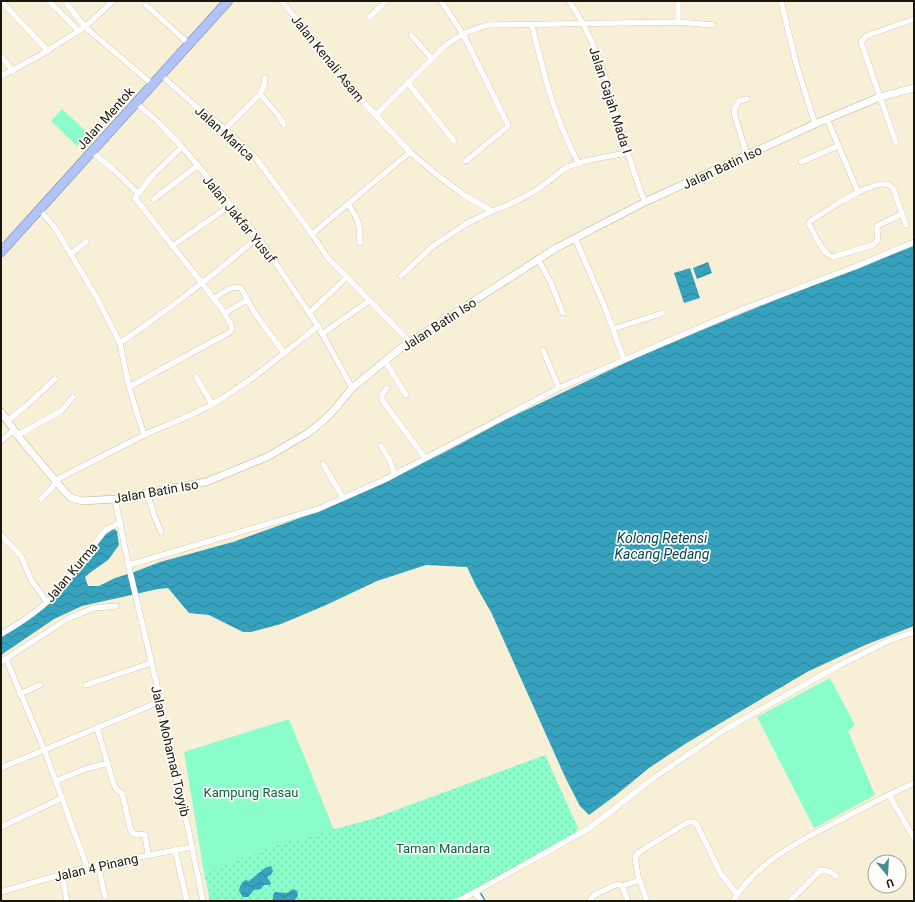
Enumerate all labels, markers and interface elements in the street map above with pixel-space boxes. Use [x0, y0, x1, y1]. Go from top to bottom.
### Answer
street label: Jalan Kenali Asam [288, 12, 367, 105]
street label: Jalan Gajah Mada I [586, 45, 635, 155]
street label: Jalan Mentok [74, 84, 137, 152]
street label: Jalan Marica [192, 103, 257, 164]
street label: Jalan Batin Iso [680, 143, 764, 192]
street label: Jalan Jakfar Yusuf [200, 173, 280, 266]
street label: Jalan Batin Iso [399, 295, 479, 354]
street label: Jalan Batin Iso [113, 477, 200, 506]
water label: Kolong Retensi Kacang Pedang [615, 530, 710, 562]
street label: Jalan Kurma [42, 540, 101, 605]
street label: Jalan Mohamad Toyyib [148, 684, 193, 818]
park label: Kampung Rasau [204, 785, 298, 800]
park label: Taman Mandara [396, 841, 490, 856]
street label: Jalan 4 Pinang [53, 851, 139, 884]
north arrow [867, 854, 907, 894]
text: U [884, 876, 895, 890]

